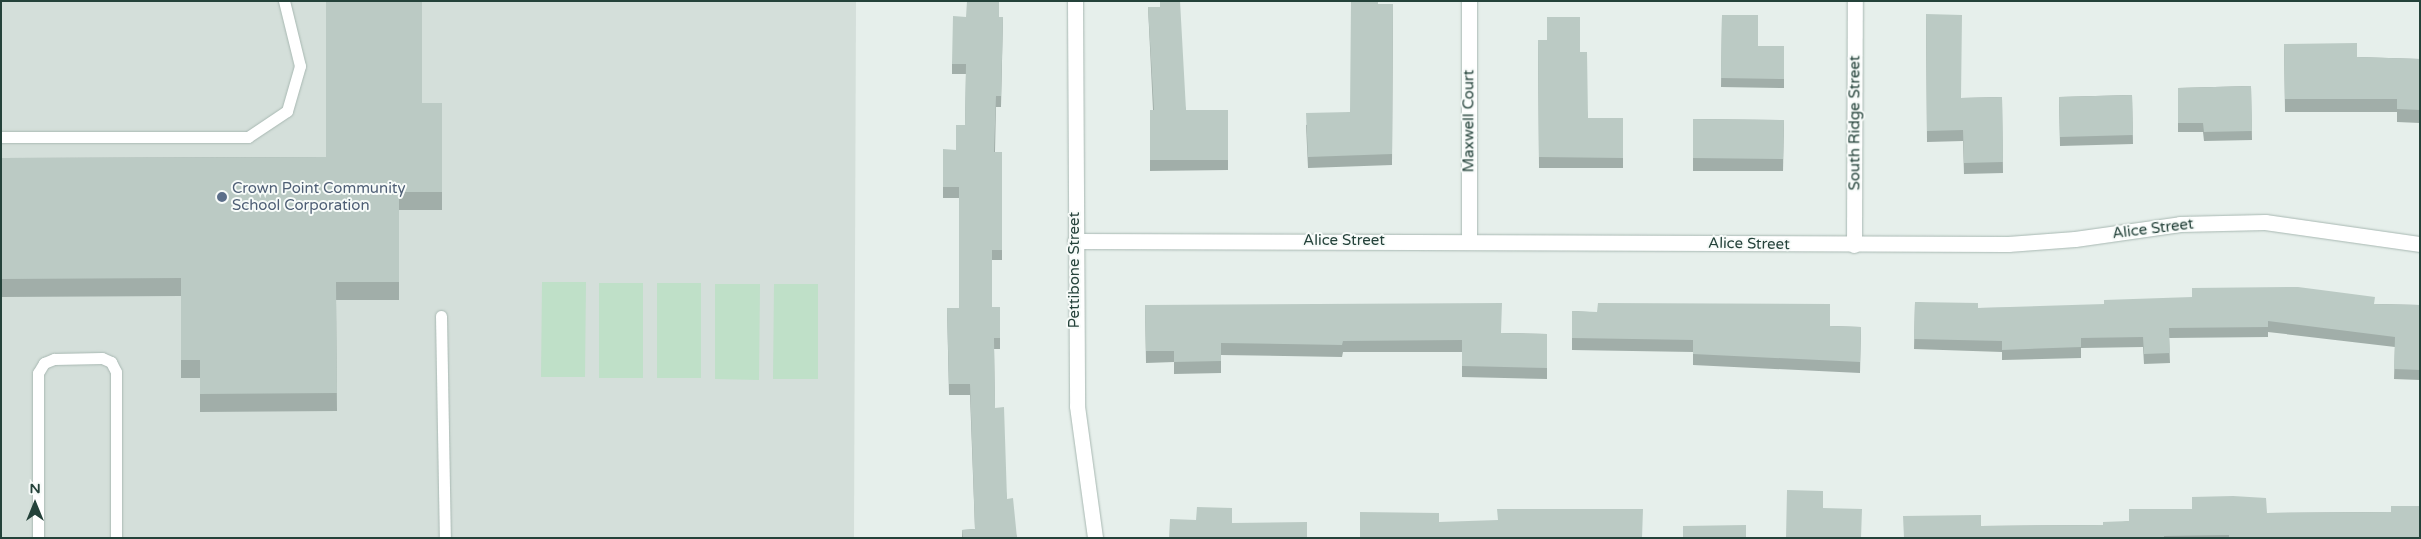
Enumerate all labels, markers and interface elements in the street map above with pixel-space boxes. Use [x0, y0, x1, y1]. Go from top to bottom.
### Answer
street label: South Ridge Street [1846, 56, 1864, 190]
street label: Maxwell Court [1460, 70, 1478, 172]
place label: Crown Point Community School Corporation [232, 179, 406, 214]
marker: Crown Point Community School Corporation [216, 191, 228, 203]
street label: Pettibone Street [1066, 212, 1084, 328]
street label: Alice Street [2111, 215, 2195, 243]
street label: Alice Street [1303, 232, 1385, 250]
street label: Alice Street [1708, 234, 1790, 254]
north arrow [10, 479, 60, 529]
text: N [29, 480, 41, 497]

